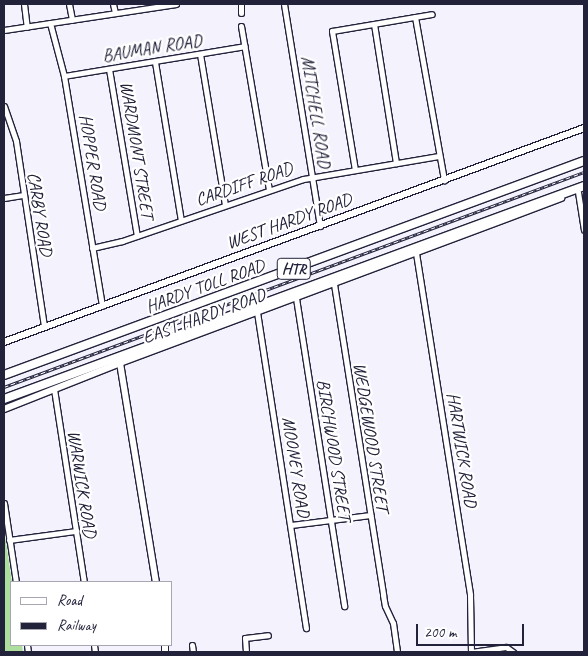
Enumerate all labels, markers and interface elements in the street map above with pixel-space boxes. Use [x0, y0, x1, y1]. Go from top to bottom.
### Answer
street label: BAUMAN ROAD [101, 29, 203, 67]
street label: MITCHELL ROAD [296, 54, 336, 170]
street label: WARDMONT STREET [115, 80, 159, 220]
street label: HOPPER ROAD [75, 112, 111, 212]
street label: CARDIFF ROAD [192, 157, 296, 211]
street label: CARBY ROAD [23, 170, 57, 258]
street label: WEST HARDY ROAD [223, 188, 355, 254]
street label: HARDY TOLL ROAD [143, 254, 267, 318]
road number: HTR [276, 255, 312, 282]
street label: EAST HARDY ROAD [140, 284, 268, 348]
street label: WEDGEWOOD STREET [349, 361, 393, 513]
street label: BIRCHWOOD STREET [312, 378, 356, 522]
street label: HARTWICK ROAD [442, 391, 482, 509]
street label: MOONEY ROAD [277, 415, 315, 519]
street label: WARWICK ROAD [63, 428, 101, 540]
legend [10, 581, 172, 646]
text: Road [57, 591, 82, 610]
scale bar [418, 614, 526, 646]
text: Railway [57, 616, 96, 635]
text: 200 m [424, 623, 456, 642]

